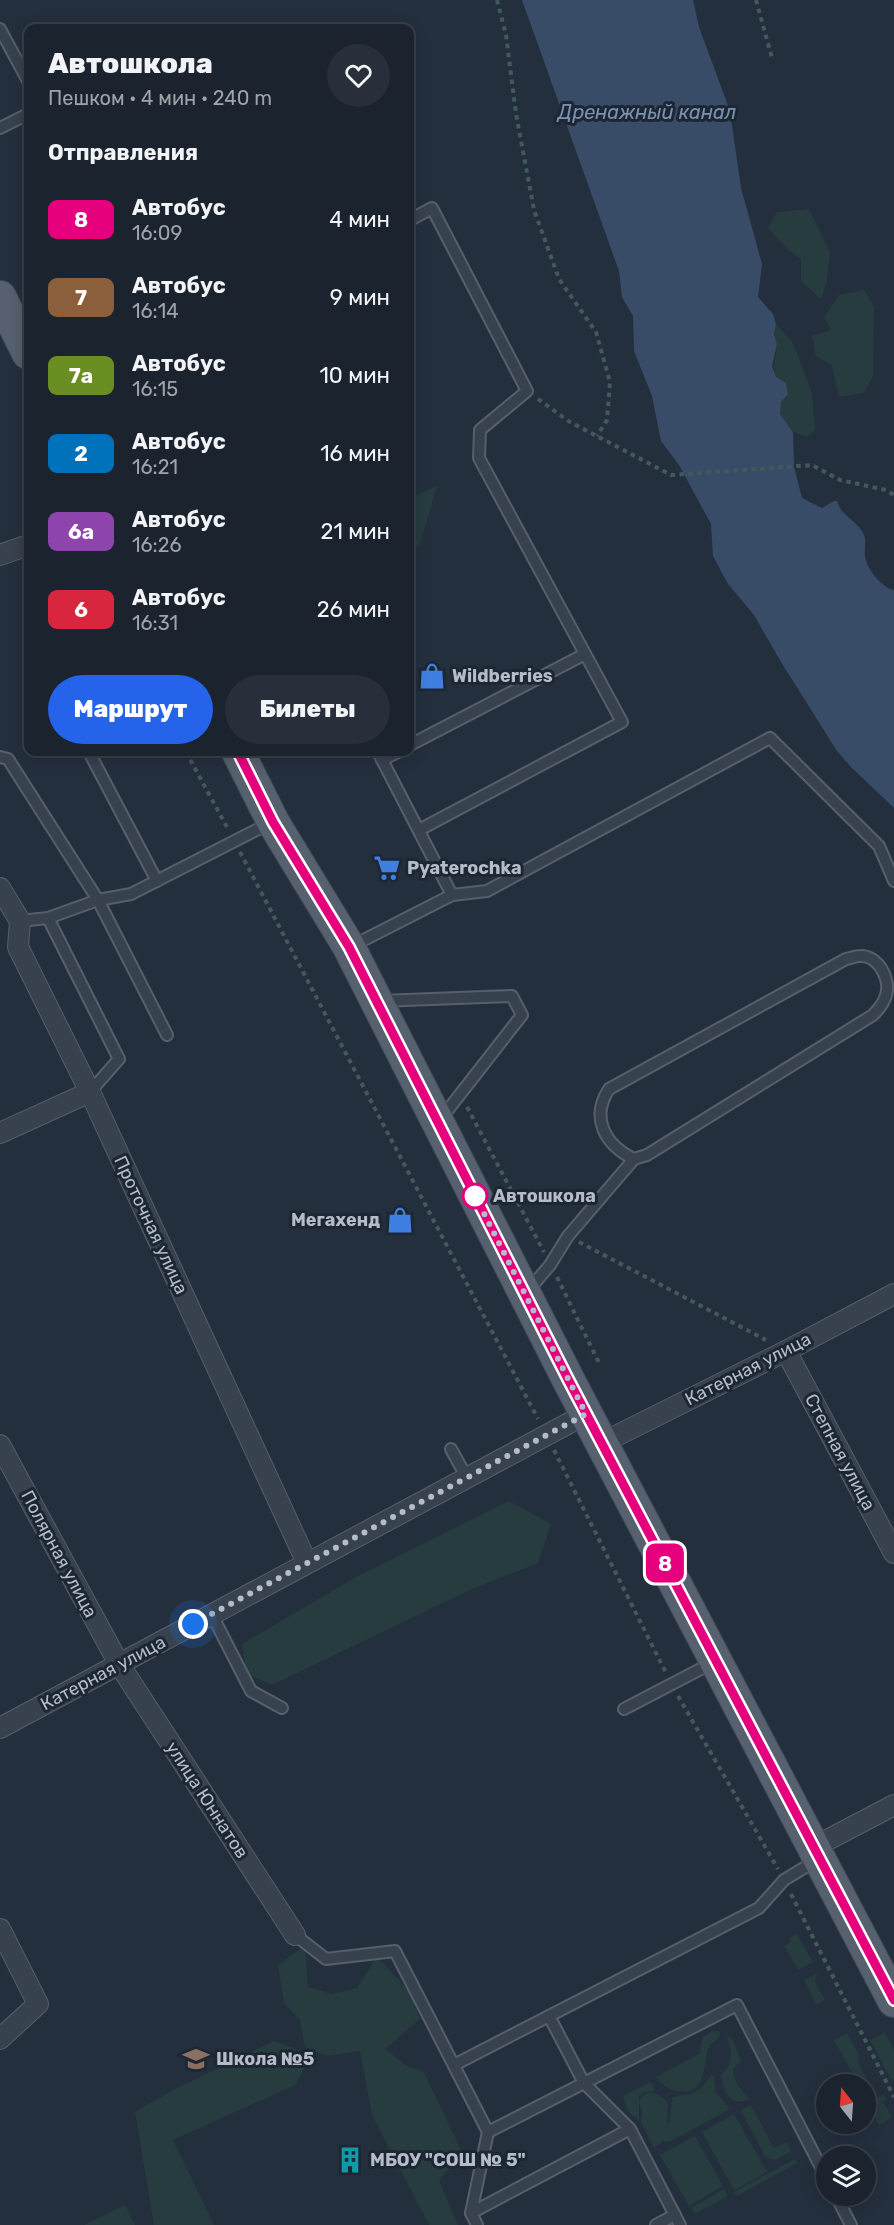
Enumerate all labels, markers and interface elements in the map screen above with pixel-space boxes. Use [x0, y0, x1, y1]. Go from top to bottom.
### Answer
button: heart [327, 44, 390, 107]
text: Автошкола [48, 47, 213, 80]
text: Пешком · 4 мин · 240 m [48, 86, 272, 110]
water label: Дренажный канал [556, 100, 737, 124]
text: Отправления [48, 139, 198, 166]
text: Автобус [132, 194, 226, 221]
text: 4 мин [329, 206, 390, 233]
text: 8 [74, 207, 88, 232]
text: 16:09 [132, 221, 182, 245]
text: Автобус [132, 272, 226, 299]
text: 9 мин [330, 284, 390, 311]
text: 7 [75, 285, 87, 310]
text: 16:14 [132, 299, 179, 323]
text: Автобус [132, 350, 226, 377]
text: 10 мин [319, 362, 390, 389]
text: 7а [69, 363, 93, 388]
text: 16:15 [132, 377, 178, 401]
text: Автобус [132, 428, 226, 455]
text: 16 мин [320, 440, 390, 467]
text: 2 [74, 441, 88, 466]
text: 16:21 [132, 455, 178, 479]
text: Автобус [132, 506, 226, 533]
text: 21 мин [320, 518, 390, 545]
text: 6а [68, 519, 94, 544]
text: 16:26 [132, 533, 182, 557]
text: Автобус [132, 584, 226, 611]
text: 26 мин [317, 596, 390, 623]
text: 6 [74, 597, 88, 622]
text: 16:31 [132, 611, 178, 635]
shop icon: Wildberries [417, 661, 447, 691]
place label: Wildberries [452, 665, 553, 687]
button: Маршрут [48, 675, 213, 744]
button: Билеты [225, 675, 390, 744]
supermarket icon: Pyaterochka [372, 853, 402, 883]
place label: Pyaterochka [407, 857, 522, 879]
street label: Проточная улица [109, 1152, 193, 1298]
marker: Автошкола [462, 1183, 488, 1209]
place label: Автошкола [493, 1185, 596, 1207]
shop icon: Мегахенд [385, 1205, 415, 1235]
place label: Мегахенд [291, 1209, 380, 1231]
street label: Катерная улица [681, 1328, 815, 1410]
street label: Степная улица [800, 1390, 880, 1514]
street label: Полярная улица [16, 1487, 102, 1621]
line badge: 8 [646, 1544, 684, 1582]
text: 8 [658, 1551, 672, 1576]
your location [178, 1609, 208, 1639]
street label: Катерная улица [37, 1631, 169, 1715]
street label: улица Юннатов [161, 1737, 253, 1863]
school or university icon: Школа №5 [181, 2044, 211, 2074]
place label: Школа №5 [216, 2048, 314, 2070]
north arrow [816, 2074, 876, 2134]
map controls [816, 2074, 876, 2206]
building icon: МБОУ "СОШ № 5" [335, 2145, 365, 2175]
button: layers [816, 2146, 876, 2206]
place label: МБОУ "СОШ № 5" [370, 2149, 526, 2171]

